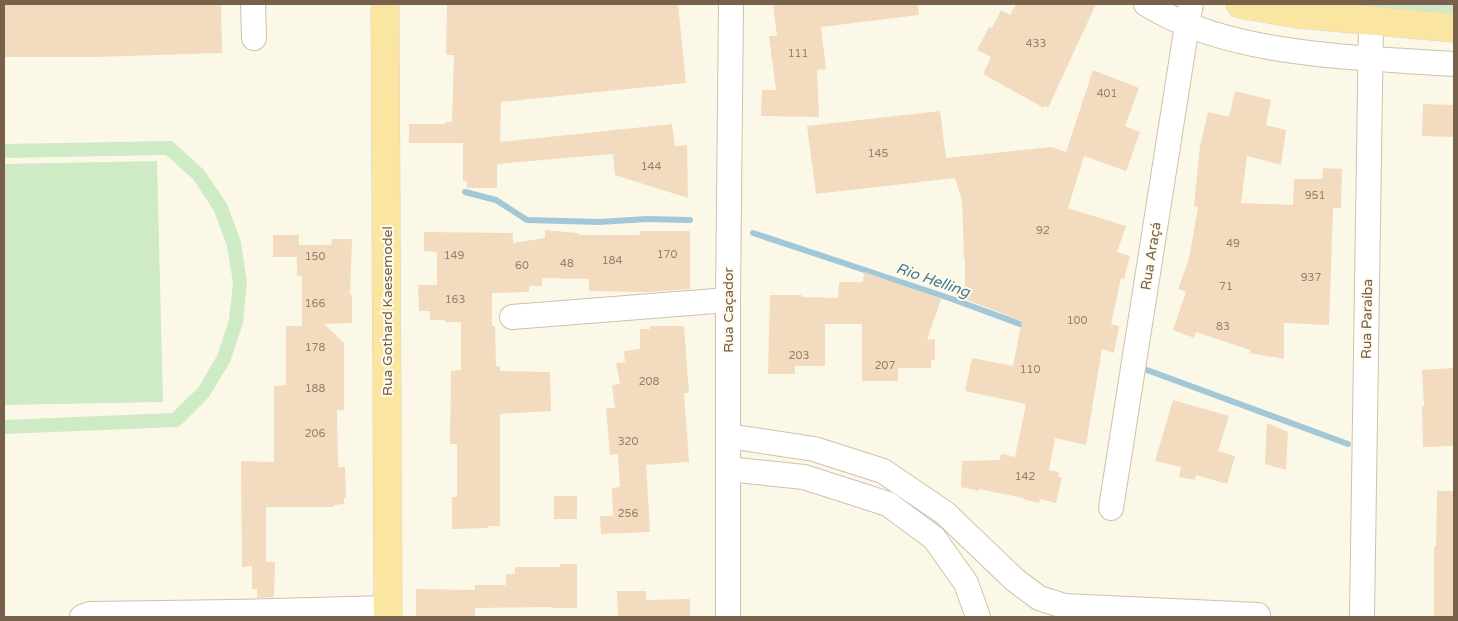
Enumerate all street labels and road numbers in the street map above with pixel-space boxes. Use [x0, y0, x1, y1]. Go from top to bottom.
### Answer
street label: Rua Araçá [1137, 221, 1165, 291]
street label: Rua Gothard Kaesemodel [379, 226, 396, 396]
street label: Rua Caçador [720, 267, 737, 353]
street label: Rua Paraíba [1358, 279, 1376, 359]

